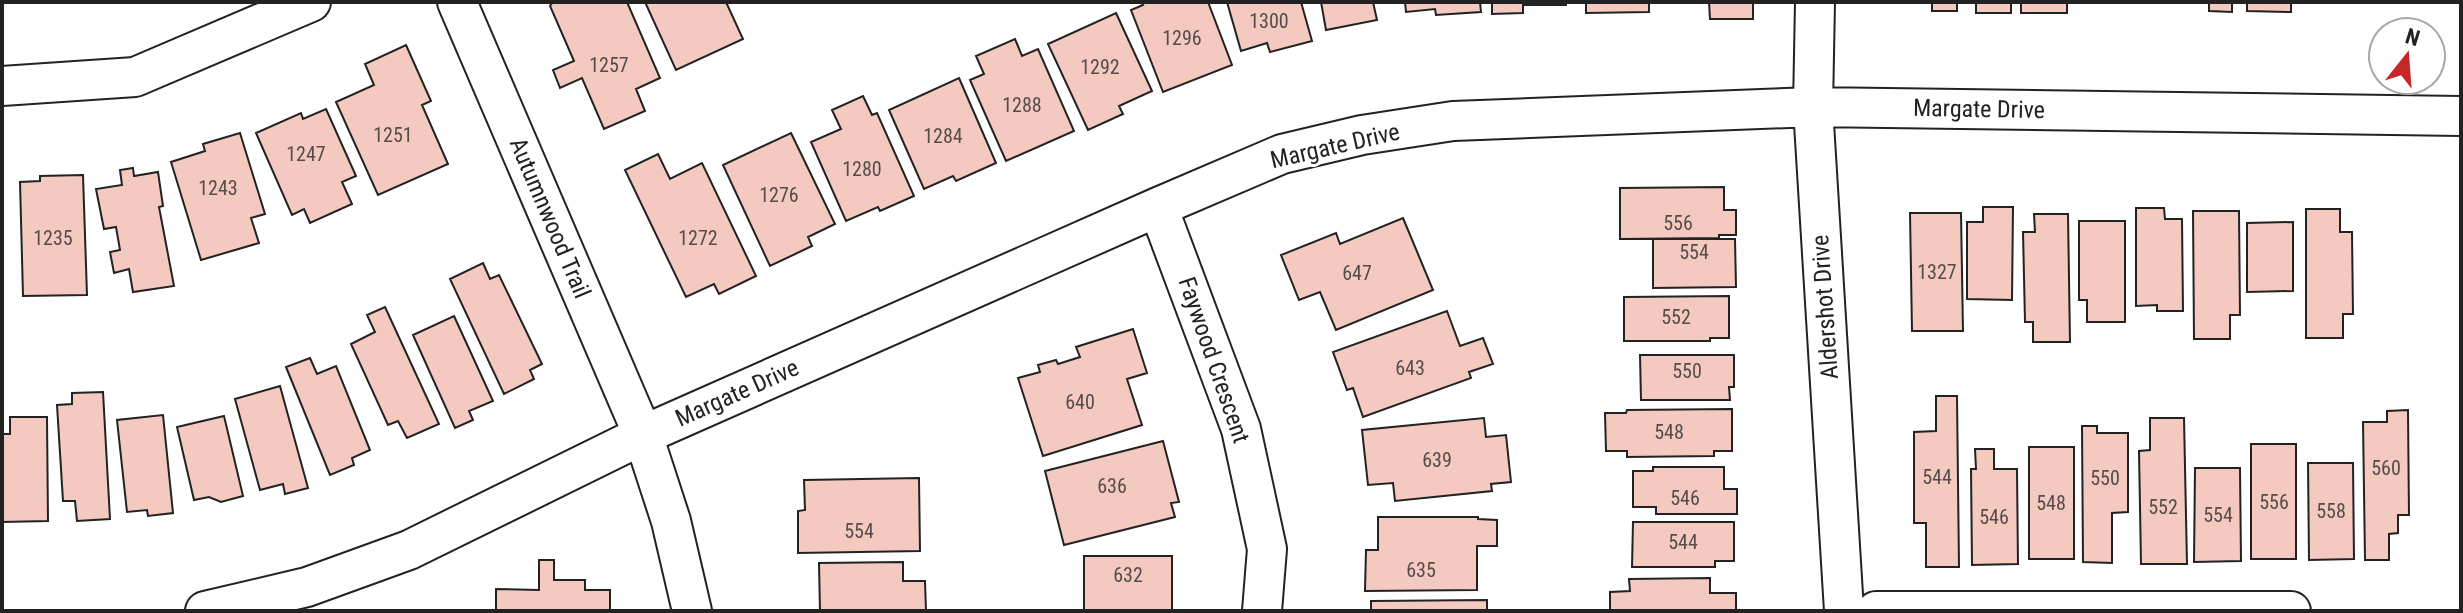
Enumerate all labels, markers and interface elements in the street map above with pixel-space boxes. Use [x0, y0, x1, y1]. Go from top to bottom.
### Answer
house number: 1300 [1249, 9, 1289, 33]
north arrow [2367, 16, 2447, 96]
text: N [2403, 23, 2423, 51]
house number: 1296 [1162, 26, 1202, 50]
house number: 1257 [589, 53, 629, 77]
house number: 1292 [1080, 55, 1120, 79]
house number: 1288 [1002, 93, 1042, 117]
street label: Margate Drive [1913, 94, 2045, 124]
street label: Margate Drive [1268, 118, 1402, 174]
house number: 1251 [373, 123, 413, 147]
house number: 1284 [923, 124, 963, 148]
street label: Autumnwood Trail [504, 134, 596, 302]
house number: 1247 [286, 142, 326, 166]
house number: 1280 [842, 157, 882, 181]
house number: 1243 [198, 176, 238, 200]
house number: 1276 [759, 183, 799, 207]
house number: 556 [1663, 211, 1693, 235]
house number: 1235 [33, 226, 73, 250]
house number: 1272 [678, 226, 718, 250]
street label: Aldershot Drive [1806, 234, 1844, 380]
house number: 554 [1679, 240, 1709, 264]
house number: 1327 [1917, 260, 1957, 284]
house number: 647 [1342, 261, 1372, 285]
street label: Faywood Crescent [1173, 273, 1255, 447]
house number: 552 [1661, 305, 1691, 329]
street label: Margate Drive [671, 353, 803, 433]
house number: 643 [1395, 356, 1425, 380]
house number: 550 [1672, 359, 1702, 383]
house number: 640 [1065, 390, 1095, 414]
house number: 548 [1654, 420, 1684, 444]
house number: 639 [1422, 448, 1452, 472]
house number: 560 [2371, 456, 2401, 480]
house number: 544 [1922, 465, 1952, 489]
house number: 550 [2090, 466, 2120, 490]
house number: 636 [1097, 474, 1127, 498]
house number: 546 [1670, 486, 1700, 510]
house number: 556 [2259, 490, 2289, 514]
house number: 548 [2036, 491, 2066, 515]
house number: 552 [2148, 495, 2178, 519]
house number: 558 [2316, 499, 2346, 523]
house number: 554 [2203, 503, 2233, 527]
house number: 546 [1979, 505, 2009, 529]
house number: 554 [844, 519, 874, 543]
house number: 544 [1668, 530, 1698, 554]
house number: 635 [1406, 558, 1436, 582]
house number: 632 [1113, 563, 1143, 587]

